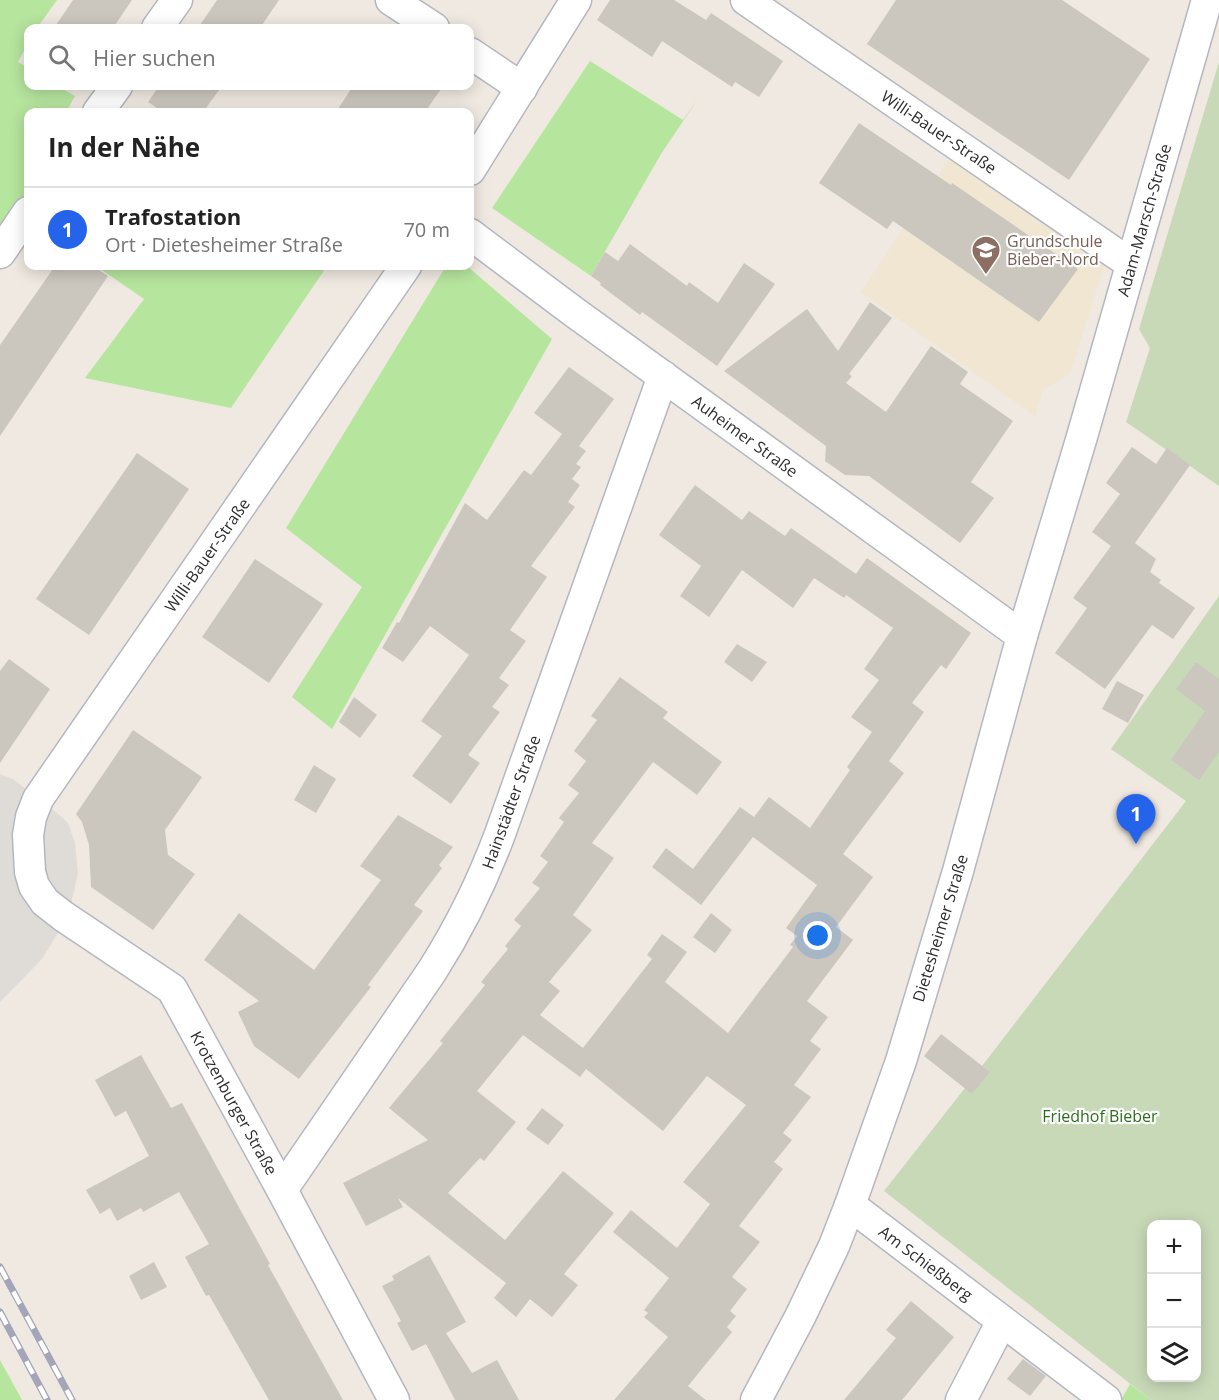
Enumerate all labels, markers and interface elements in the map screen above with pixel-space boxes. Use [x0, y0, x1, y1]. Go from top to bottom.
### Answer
search box [24, 24, 474, 90]
icon: search [45, 41, 78, 74]
text: Hier suchen [93, 42, 216, 72]
street label: Willi-Bauer-Straße [877, 85, 1001, 179]
text: In der Nähe [48, 129, 200, 165]
street label: Adam-Marsch-Straße [1112, 141, 1176, 299]
text: Trafostation [105, 201, 241, 231]
text: 1 [62, 216, 73, 243]
text: 70 m [403, 216, 450, 243]
place label: Grundschule Bieber-Nord [1007, 230, 1103, 270]
text: Ort · Dietesheimer Straße [105, 231, 343, 258]
school or university icon: Grundschule Bieber-Nord [970, 234, 1002, 276]
street label: Auheimer Straße [688, 390, 802, 482]
street label: Willi-Bauer-Straße [159, 494, 255, 616]
street label: Hainstädter Straße [477, 732, 545, 872]
pin: 1 [1116, 794, 1156, 844]
street label: Dietesheimer Straße [907, 852, 973, 1004]
your location [803, 921, 832, 950]
street label: Krotzenburger Straße [185, 1027, 283, 1179]
park label: Friedhof Bieber [1042, 1105, 1158, 1127]
street label: Am Schießberg [875, 1220, 978, 1306]
map controls [1147, 1220, 1201, 1382]
button: + [1147, 1220, 1201, 1274]
button: − [1147, 1274, 1201, 1328]
button: layers [1147, 1328, 1201, 1382]

